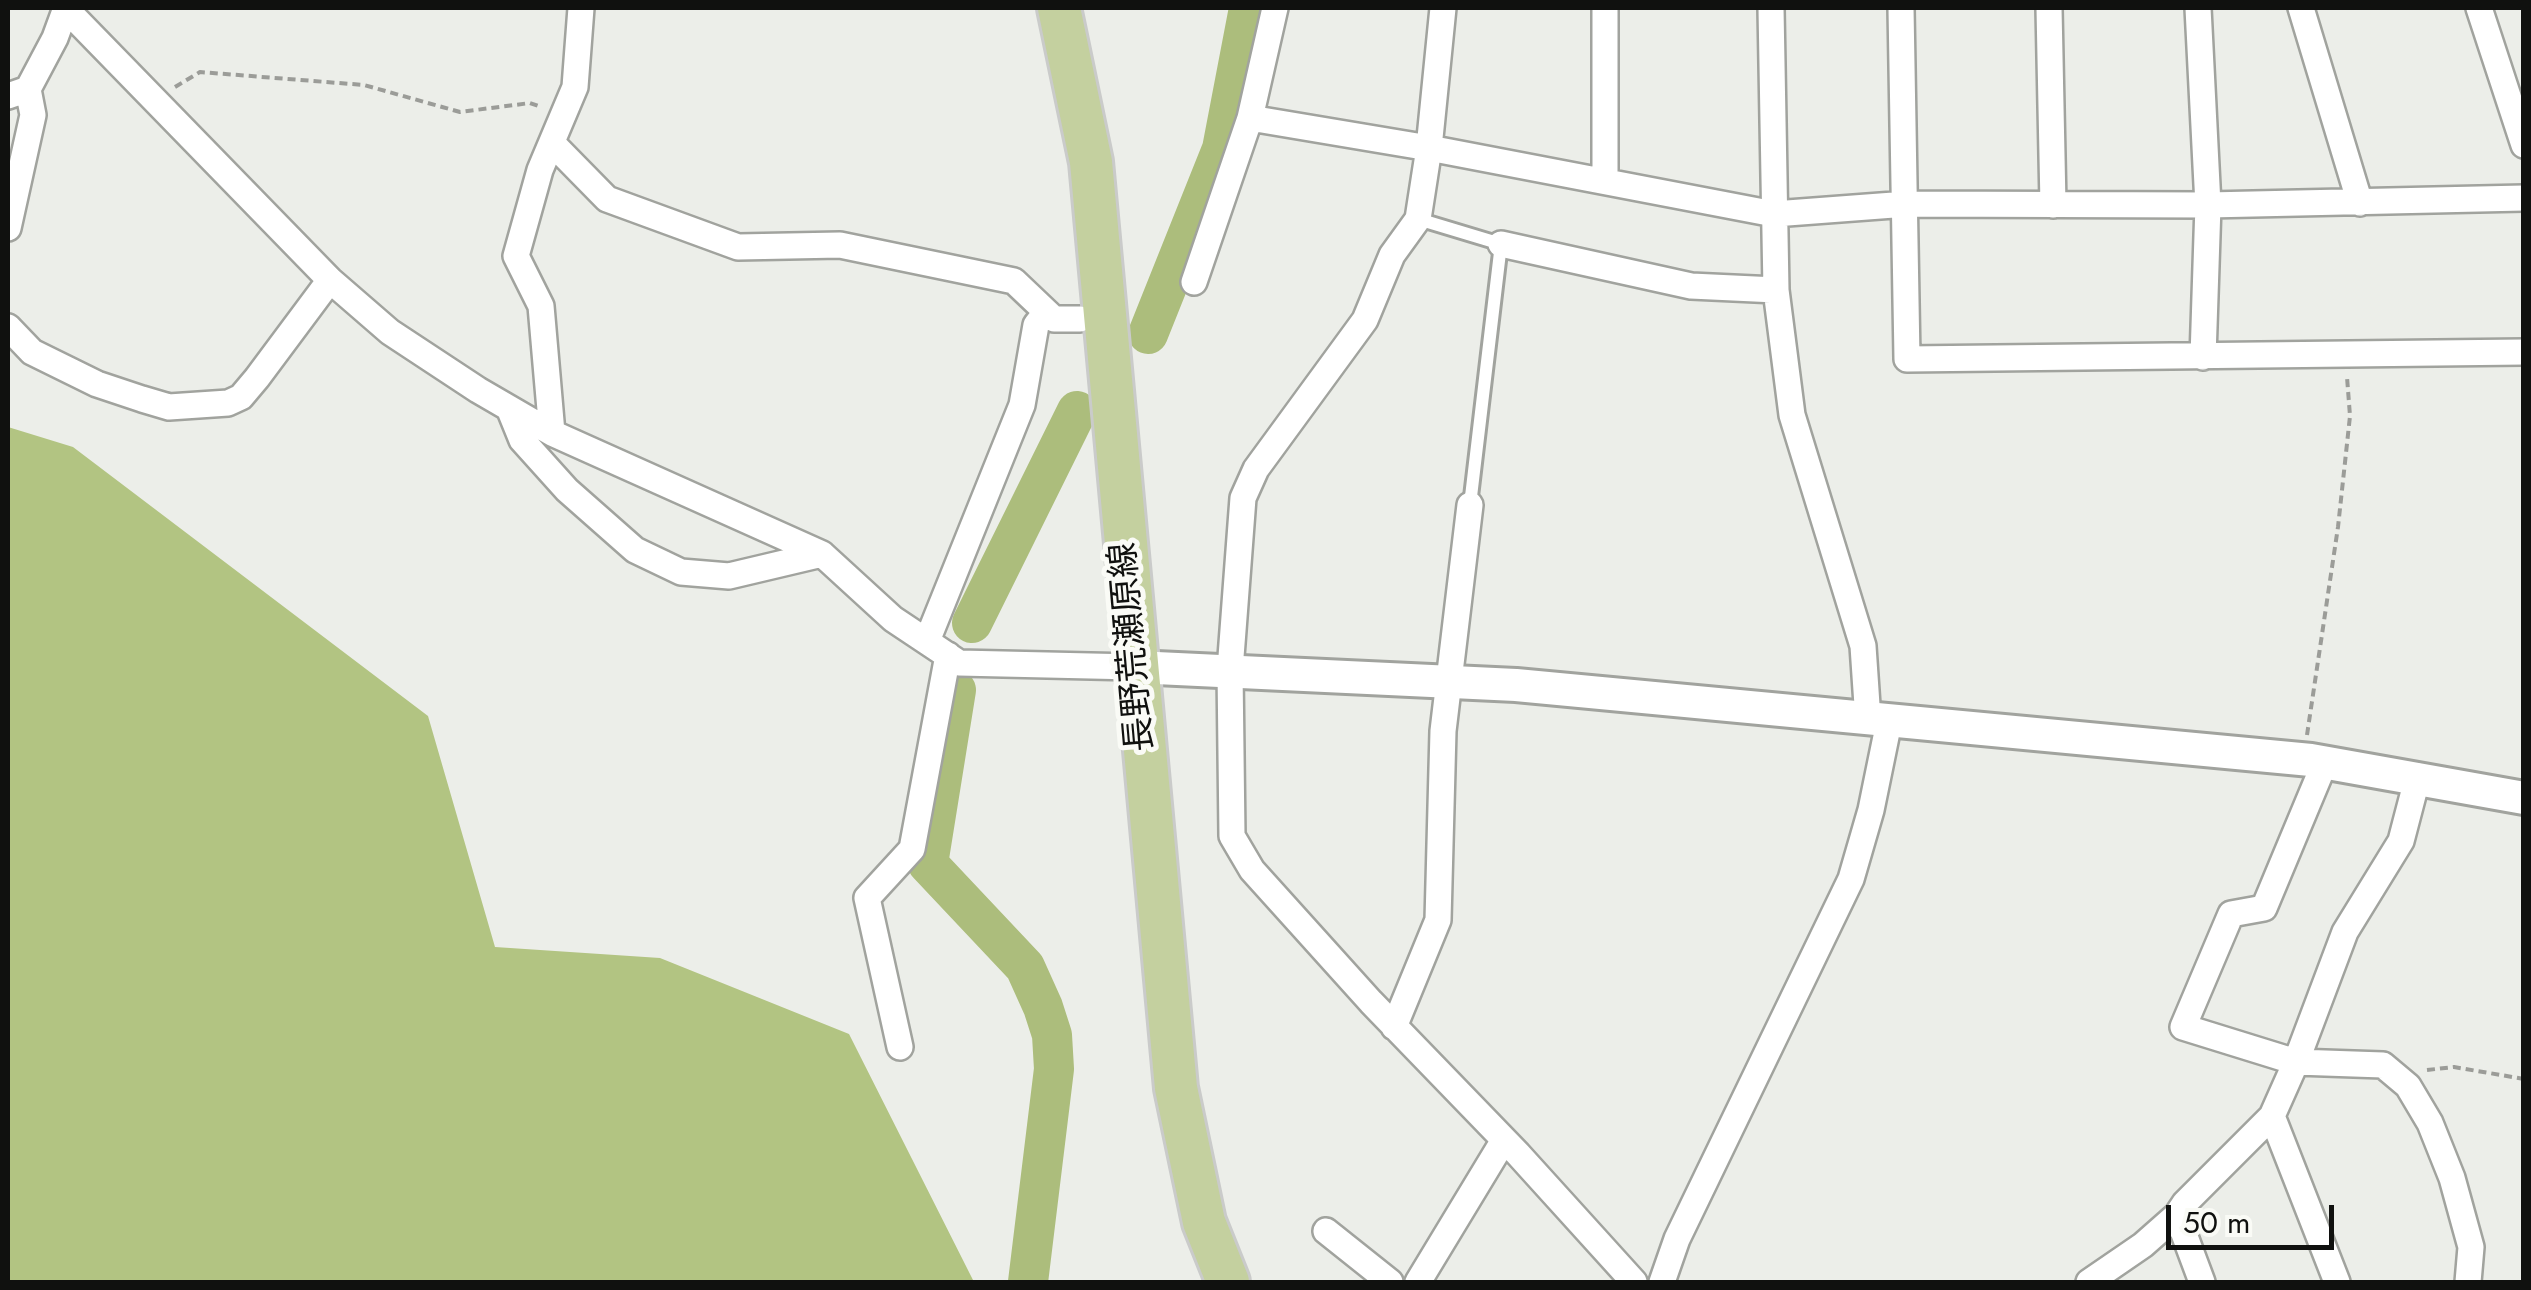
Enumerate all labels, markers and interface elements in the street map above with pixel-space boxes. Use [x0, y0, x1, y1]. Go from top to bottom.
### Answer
street label: 長野荒瀬原線 [1104, 541, 1164, 753]
scale bar [2171, 1185, 2338, 1247]
text: 50 m [2183, 1201, 2250, 1244]

